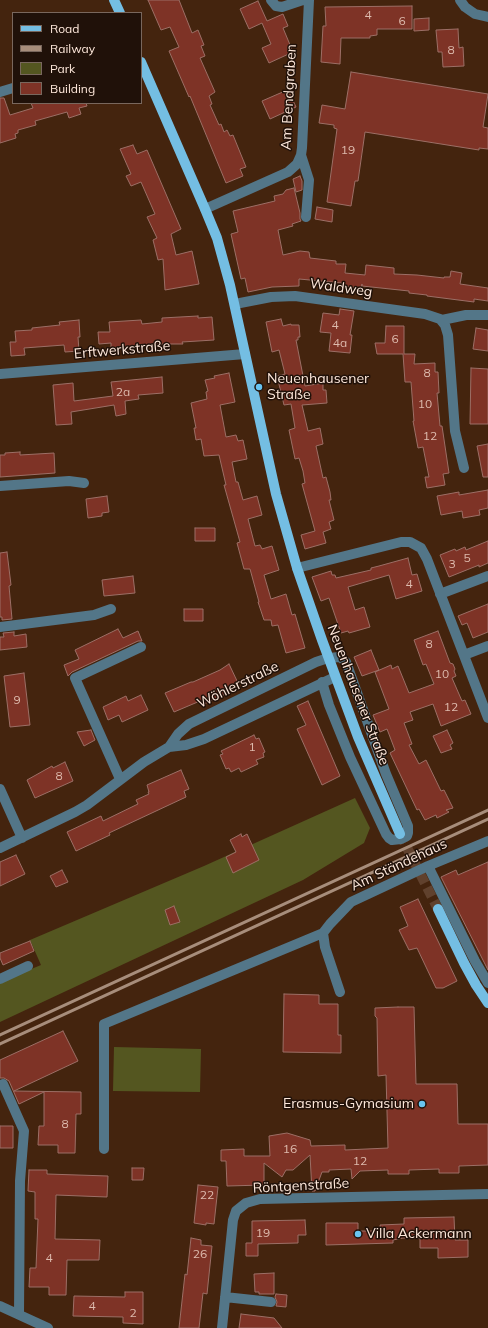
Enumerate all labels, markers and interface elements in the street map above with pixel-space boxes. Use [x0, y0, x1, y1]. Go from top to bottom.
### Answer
house number: 4 [364, 8, 372, 22]
legend [12, 12, 142, 104]
house number: 6 [398, 14, 406, 28]
text: Road [50, 21, 79, 36]
text: Railway [50, 41, 95, 56]
house number: 8 [447, 43, 455, 57]
street label: Am Bendgraben [278, 44, 300, 150]
text: Park [50, 61, 75, 76]
text: Building [50, 81, 95, 96]
house number: 19 [341, 143, 355, 157]
street label: Waldweg [309, 275, 373, 301]
house number: 4 [331, 318, 339, 332]
house number: 6 [391, 332, 399, 346]
house number: 4a [333, 336, 347, 350]
street label: Erftwerkstraße [73, 337, 171, 363]
house number: 8 [423, 366, 431, 380]
place label: Neuenhausener Straße [267, 371, 369, 404]
marker: Neuenhausener Straße [254, 382, 264, 392]
house number: 2a [116, 385, 130, 399]
house number: 10 [418, 397, 432, 411]
house number: 12 [423, 429, 437, 443]
house number: 5 [463, 551, 471, 565]
house number: 3 [448, 557, 456, 571]
house number: 4 [405, 577, 413, 591]
street label: Neuenhausener Straße [323, 622, 393, 768]
house number: 8 [425, 637, 433, 651]
street label: Wöhlerstraße [195, 658, 281, 712]
house number: 10 [435, 667, 449, 681]
house number: 9 [13, 693, 21, 707]
house number: 12 [444, 700, 458, 714]
house number: 1 [248, 740, 256, 754]
house number: 8 [55, 769, 63, 783]
street label: Am Ständehaus [348, 835, 450, 895]
place label: Erasmus-Gymasium [283, 1096, 414, 1112]
marker: Erasmus-Gymasium [417, 1099, 427, 1109]
house number: 8 [61, 1117, 69, 1131]
house number: 16 [283, 1142, 297, 1156]
house number: 12 [353, 1154, 367, 1168]
street label: Röntgenstraße [252, 1175, 350, 1197]
house number: 22 [200, 1188, 214, 1202]
house number: 19 [256, 1226, 270, 1240]
place label: Villa Ackermann [366, 1226, 472, 1242]
marker: Villa Ackermann [353, 1229, 363, 1239]
house number: 26 [193, 1247, 207, 1261]
house number: 4 [45, 1251, 53, 1265]
house number: 4 [88, 1299, 96, 1313]
house number: 2 [129, 1306, 137, 1320]

